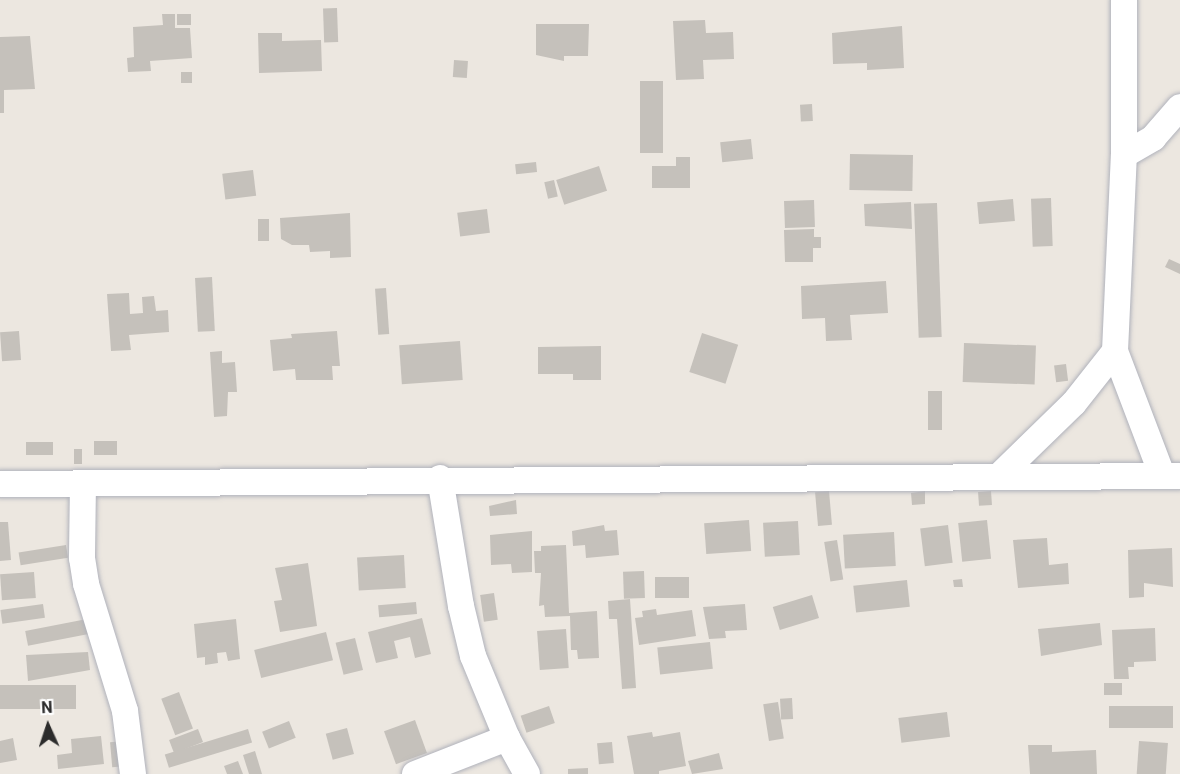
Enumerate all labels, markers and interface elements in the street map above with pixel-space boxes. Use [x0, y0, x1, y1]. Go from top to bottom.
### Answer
north arrow [18, 696, 78, 756]
text: N [41, 698, 53, 717]

